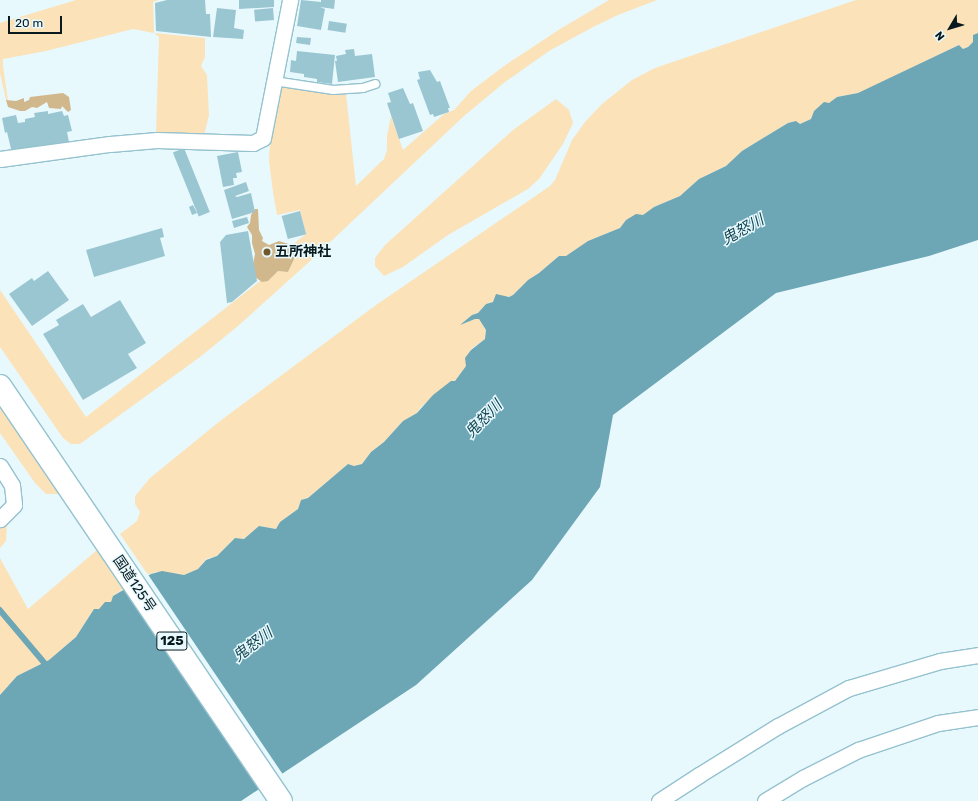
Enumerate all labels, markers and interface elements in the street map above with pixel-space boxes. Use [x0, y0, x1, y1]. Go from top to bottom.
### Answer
scale bar [10, 8, 64, 34]
north arrow [930, 8, 970, 48]
text: 20 m [15, 16, 43, 30]
text: N [933, 29, 948, 43]
water label: 鬼怒川 [719, 211, 767, 249]
place label: 五所神社 [275, 244, 331, 260]
marker: 五所神社 [262, 247, 272, 257]
water label: 鬼怒川 [462, 397, 506, 441]
street label: 国道125号 [109, 553, 159, 615]
water label: 鬼怒川 [230, 624, 276, 666]
road number: 125 [156, 630, 188, 652]

